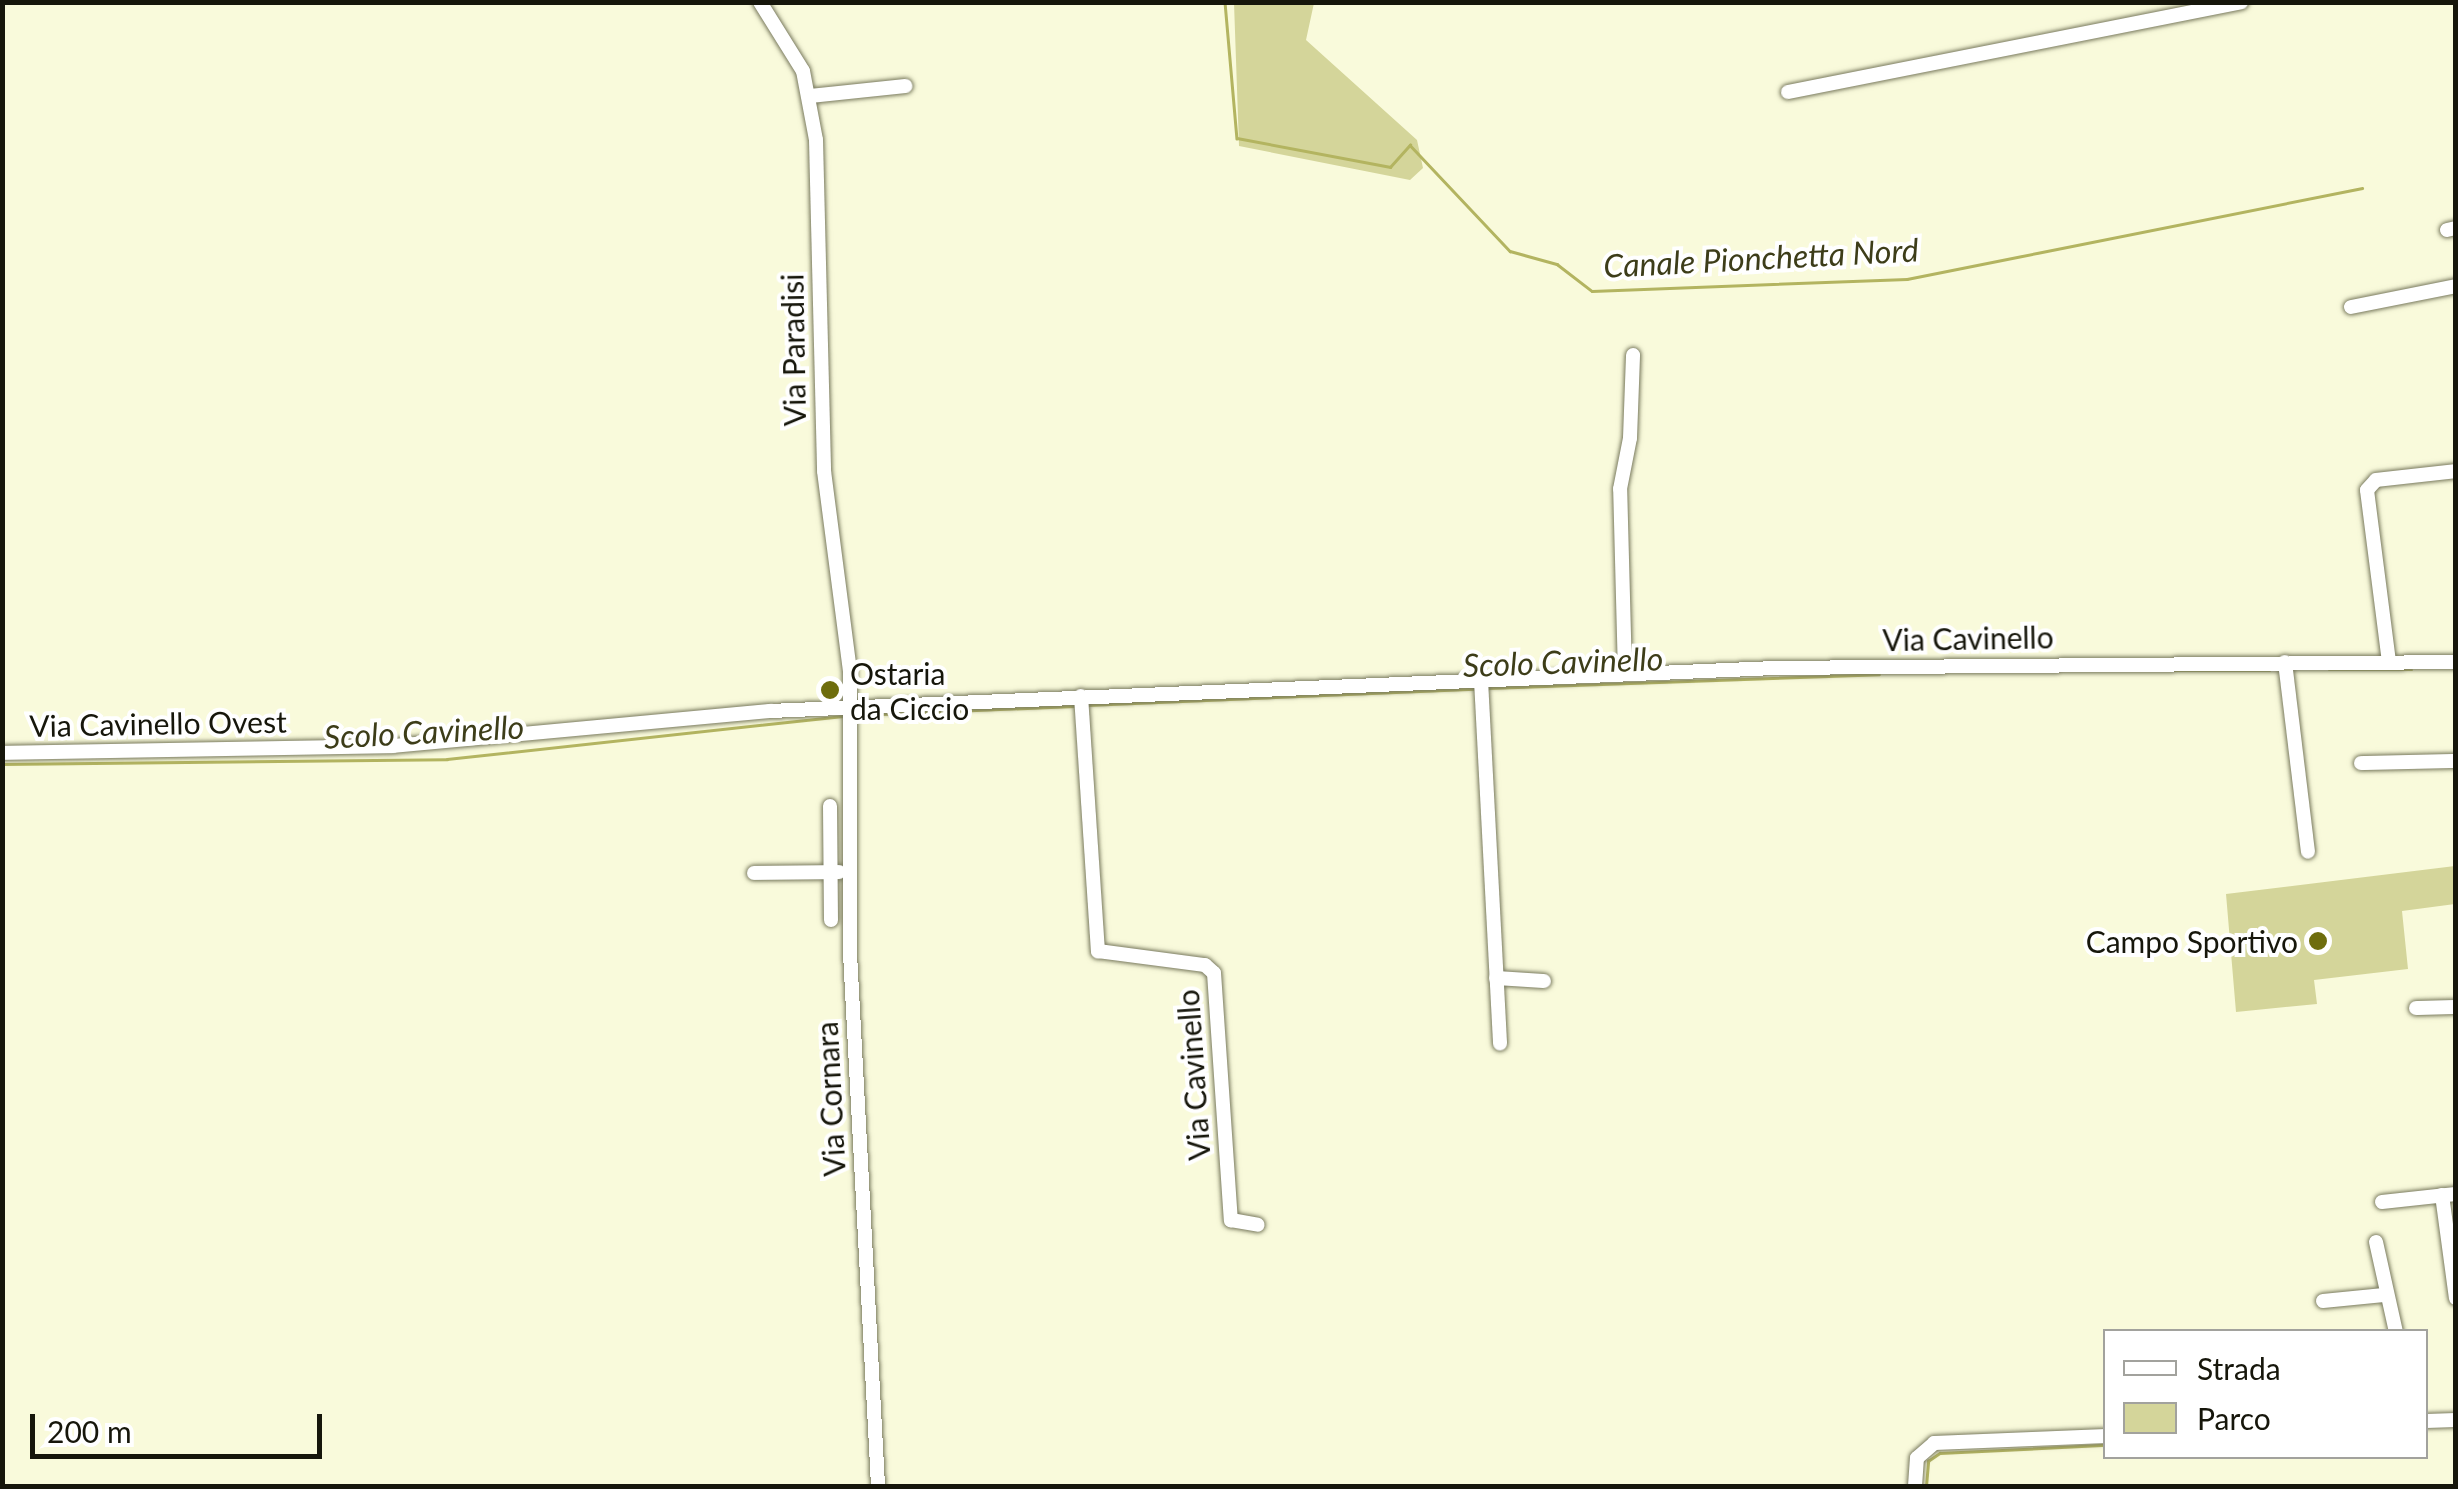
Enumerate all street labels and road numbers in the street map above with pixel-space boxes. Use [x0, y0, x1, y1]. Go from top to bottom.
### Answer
street label: Via Paradisi [774, 274, 812, 426]
street label: Via Cavinello [1882, 619, 2054, 657]
street label: Via Cavinello Ovest [29, 703, 287, 743]
street label: Via Cavinello [1169, 988, 1217, 1162]
street label: Via Cornara [808, 1021, 852, 1177]

